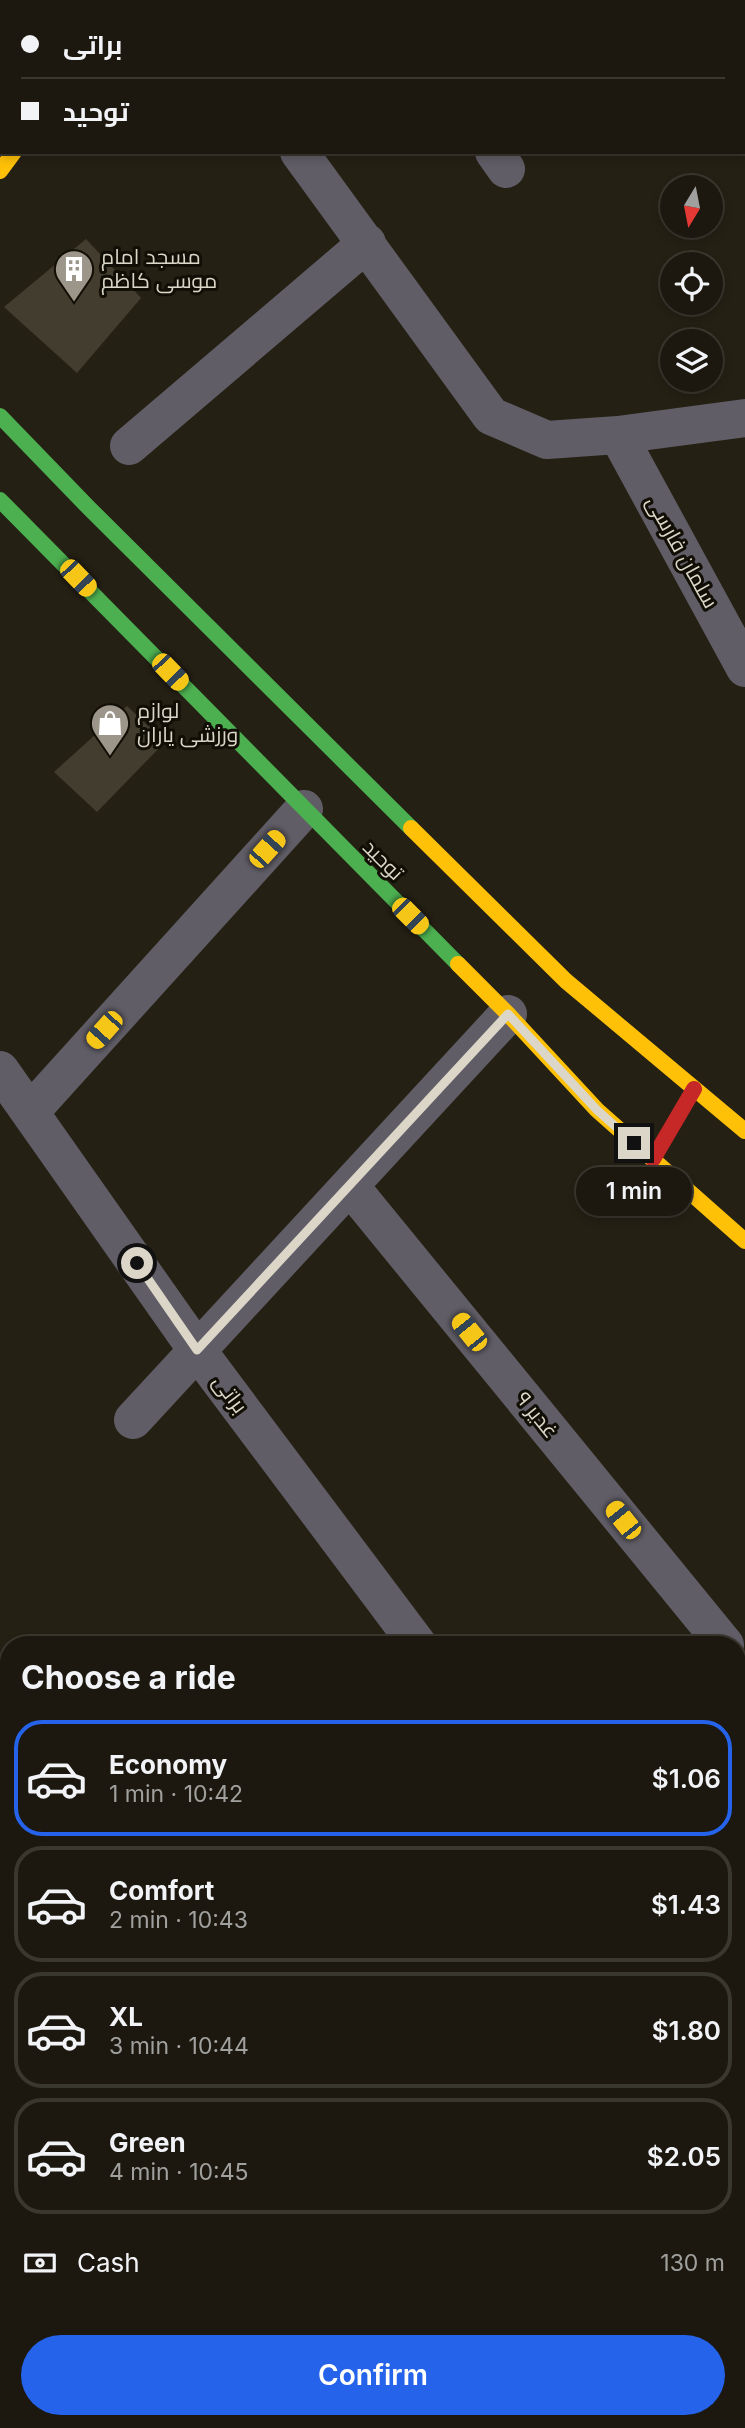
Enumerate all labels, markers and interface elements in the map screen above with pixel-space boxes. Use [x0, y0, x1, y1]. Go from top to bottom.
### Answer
text: براتی [63, 29, 122, 60]
text: توحید [63, 96, 129, 127]
north arrow [660, 175, 723, 238]
map controls [660, 175, 723, 392]
place label: مسجد امام موسی کاظم [101, 244, 217, 295]
building icon: مسجد امام موسی کاظم [53, 248, 95, 303]
button: locate [660, 252, 723, 315]
button: layers [660, 329, 723, 392]
street label: سلمان فارسی [640, 491, 724, 613]
car [56, 556, 101, 600]
car [148, 650, 193, 694]
place label: لوازم ورزشی یاران [137, 698, 238, 748]
shop icon: لوازم ورزشی یاران [89, 702, 131, 757]
car [246, 826, 289, 872]
street label: توحید [358, 834, 409, 885]
car [388, 894, 433, 938]
car [83, 1007, 126, 1053]
route end [618, 1127, 650, 1159]
callout: 1 min [576, 1168, 692, 1216]
text: 1 min [606, 1177, 662, 1205]
route start [121, 1247, 153, 1279]
car [448, 1309, 491, 1355]
street label: براتی [207, 1370, 253, 1418]
street label: غدیر ۹ [511, 1386, 564, 1443]
car [602, 1497, 645, 1543]
text: Choose a ride [21, 1658, 236, 1697]
icon: car [25, 1747, 88, 1810]
text: Economy [109, 1749, 227, 1780]
text: $1.06 [652, 1763, 721, 1794]
text: 1 min · 10:42 [109, 1780, 243, 1808]
icon: car [25, 1873, 88, 1936]
text: Comfort [109, 1875, 214, 1906]
text: $1.43 [651, 1889, 721, 1920]
text: 2 min · 10:43 [109, 1906, 248, 1934]
icon: car [25, 1999, 88, 2062]
text: XL [109, 2001, 143, 2032]
text: $1.80 [652, 2015, 721, 2046]
text: 3 min · 10:44 [109, 2032, 249, 2060]
icon: car [25, 2125, 88, 2188]
text: Green [109, 2127, 186, 2158]
text: $2.05 [647, 2141, 721, 2172]
text: 4 min · 10:45 [109, 2158, 249, 2186]
icon: cash [21, 2244, 59, 2282]
text: Cash [77, 2247, 140, 2278]
text: 130 m [660, 2249, 725, 2277]
button: Confirm [21, 2335, 725, 2415]

